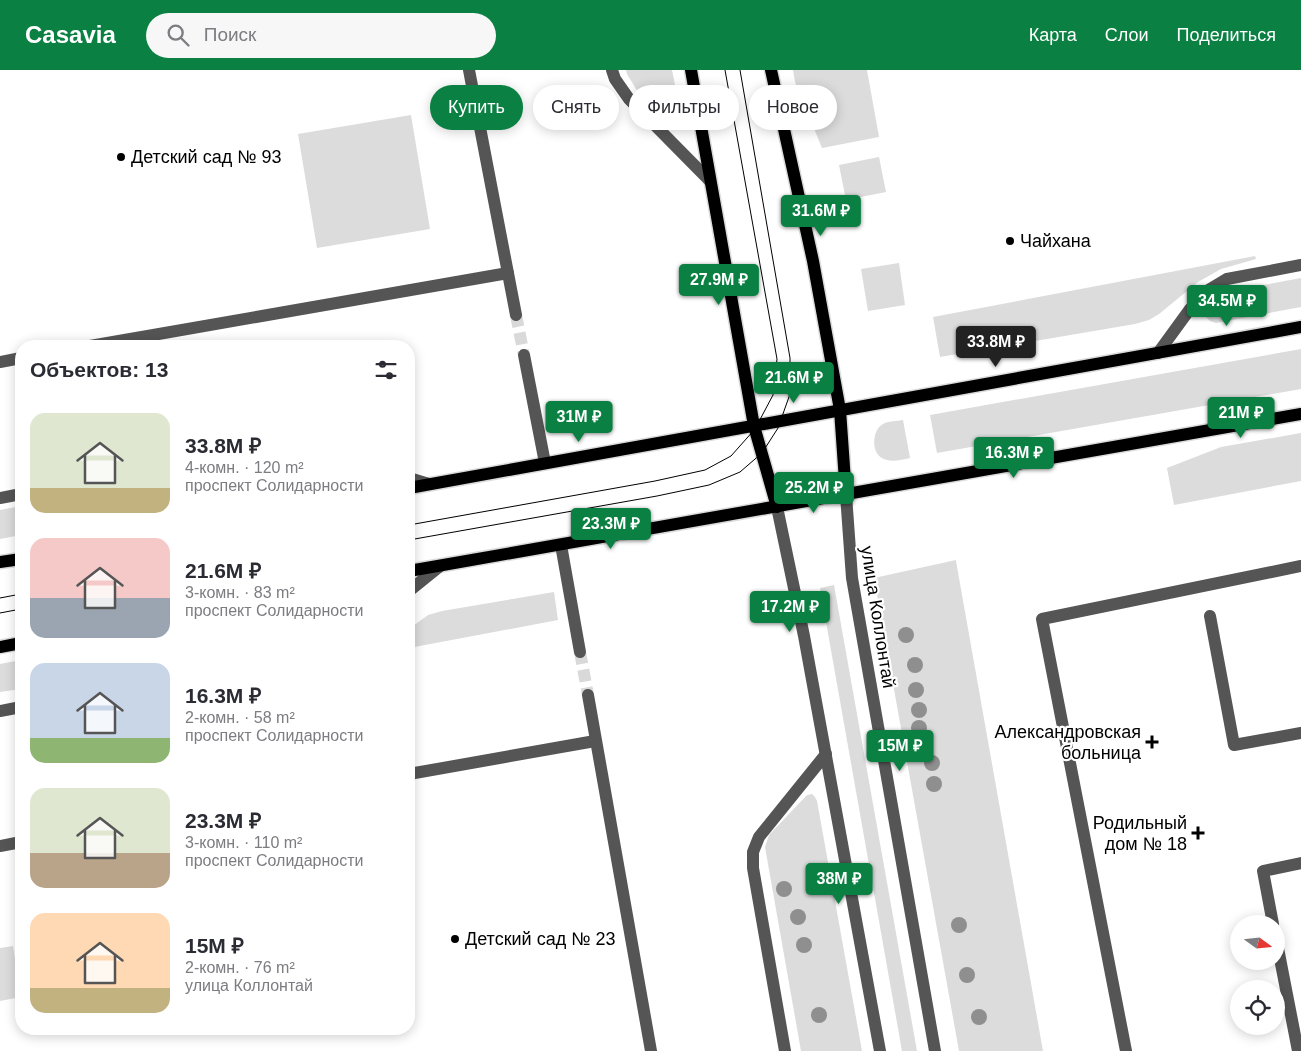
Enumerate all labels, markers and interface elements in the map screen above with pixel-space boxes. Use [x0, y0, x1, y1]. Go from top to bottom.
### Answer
search box [146, 13, 496, 58]
text: Casavia [25, 21, 116, 48]
icon: search [164, 21, 192, 49]
text: Поиск [204, 24, 256, 45]
text: Карта [1029, 25, 1077, 45]
text: Слои [1105, 25, 1149, 45]
text: Поделиться [1177, 25, 1276, 45]
chip: Купить [430, 85, 523, 130]
chip: Снять [533, 85, 619, 130]
chip: Фильтры [629, 85, 739, 130]
chip: Новое [749, 85, 837, 130]
place label: Детский сад № 93 [131, 147, 281, 167]
marker: Детский сад № 93 [115, 151, 127, 163]
pin: 31.6M ₽ [775, 194, 867, 237]
text: 31.6M ₽ [792, 202, 850, 219]
place label: Чайхана [1020, 231, 1092, 251]
marker: Чайхана [1004, 235, 1016, 247]
pin: 27.9M ₽ [673, 264, 765, 306]
text: 27.9M ₽ [690, 271, 748, 288]
pin: 34.5M ₽ [1181, 284, 1273, 327]
text: 34.5M ₽ [1198, 292, 1256, 309]
pin: 33.8M ₽ [950, 326, 1042, 368]
text: 33.8M ₽ [967, 333, 1025, 350]
icon: filters [372, 356, 400, 384]
text: Объектов: 13 [30, 358, 168, 381]
pin: 21.6M ₽ [748, 362, 840, 404]
text: 21.6M ₽ [765, 369, 823, 386]
pin: 21M ₽ [1206, 396, 1276, 439]
pin: 31M ₽ [544, 400, 614, 443]
text: 21M ₽ [1219, 404, 1263, 421]
text: 31M ₽ [557, 408, 601, 425]
icon: home [70, 433, 130, 493]
text: 33.8M ₽ [185, 434, 261, 457]
pin: 16.3M ₽ [968, 436, 1060, 479]
text: 16.3M ₽ [985, 444, 1043, 461]
text: 4-комн. · 120 m² [185, 459, 304, 476]
pin: 25.2M ₽ [768, 472, 860, 514]
text: проспект Солидарности [185, 477, 363, 494]
text: 25.2M ₽ [785, 479, 843, 496]
pin: 23.3M ₽ [565, 508, 657, 550]
text: 23.3M ₽ [582, 515, 640, 532]
street label: улица Коллонтай [857, 544, 899, 690]
icon: home [70, 558, 130, 618]
text: 21.6M ₽ [185, 559, 261, 582]
text: 3-комн. · 83 m² [185, 584, 295, 601]
pin: 17.2M ₽ [744, 590, 836, 633]
text: 17.2M ₽ [761, 598, 819, 615]
text: проспект Солидарности [185, 602, 363, 619]
icon: home [70, 683, 130, 743]
text: 16.3M ₽ [185, 684, 261, 707]
text: 2-комн. · 58 m² [185, 709, 295, 726]
place label: Александровская больница [995, 722, 1142, 763]
text: проспект Солидарности [185, 727, 363, 744]
pin: 15M ₽ [865, 730, 935, 772]
marker: Александровская больница [1145, 735, 1159, 749]
text: 15M ₽ [878, 737, 922, 754]
icon: home [70, 808, 130, 868]
text: 23.3M ₽ [185, 809, 261, 832]
place label: Родильный дом № 18 [1093, 813, 1187, 854]
marker: Родильный дом № 18 [1191, 826, 1205, 840]
text: 3-комн. · 110 m² [185, 834, 302, 851]
text: проспект Солидарности [185, 852, 363, 869]
pin: 38M ₽ [804, 862, 874, 905]
text: 38M ₽ [817, 870, 861, 887]
north arrow [1230, 915, 1285, 970]
map controls [1230, 915, 1285, 1035]
place label: Детский сад № 23 [465, 929, 615, 949]
icon: home [70, 933, 130, 993]
marker: Детский сад № 23 [449, 933, 461, 945]
text: 15M ₽ [185, 934, 244, 957]
text: 2-комн. · 76 m² [185, 959, 295, 976]
text: улица Коллонтай [185, 977, 313, 994]
button: locate [1230, 980, 1285, 1035]

